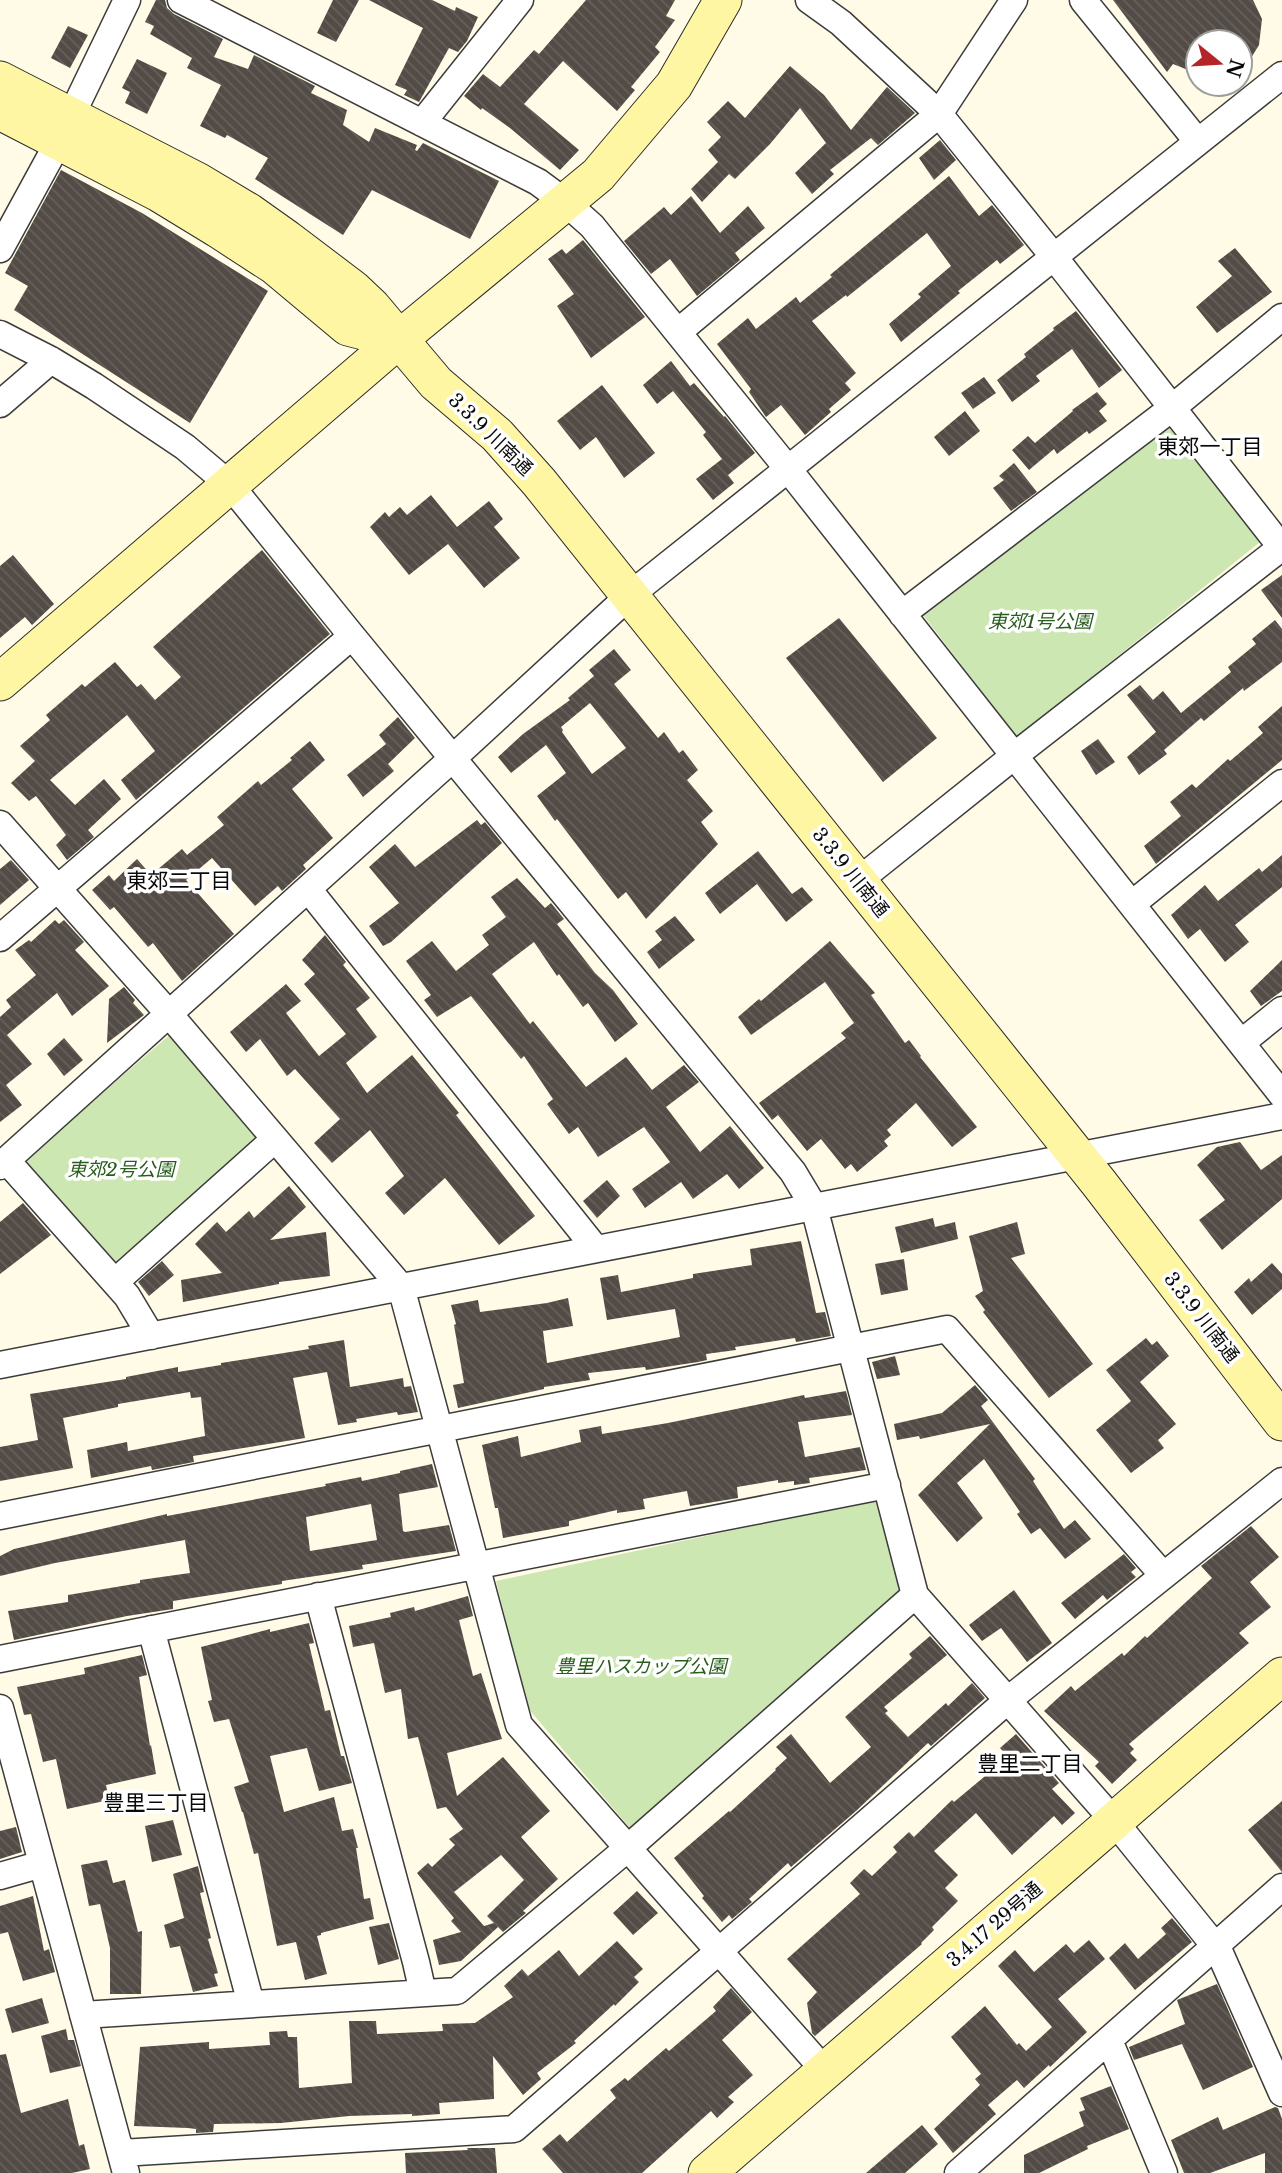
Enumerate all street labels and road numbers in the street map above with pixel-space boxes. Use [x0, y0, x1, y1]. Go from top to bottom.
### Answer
street label: 3.3.9 川南通 [444, 389, 538, 480]
street label: 3.3.9 川南通 [808, 823, 894, 922]
street label: 3.3.9 川南通 [1159, 1268, 1244, 1367]
street label: 3.4.17 29号通 [942, 1877, 1047, 1972]

